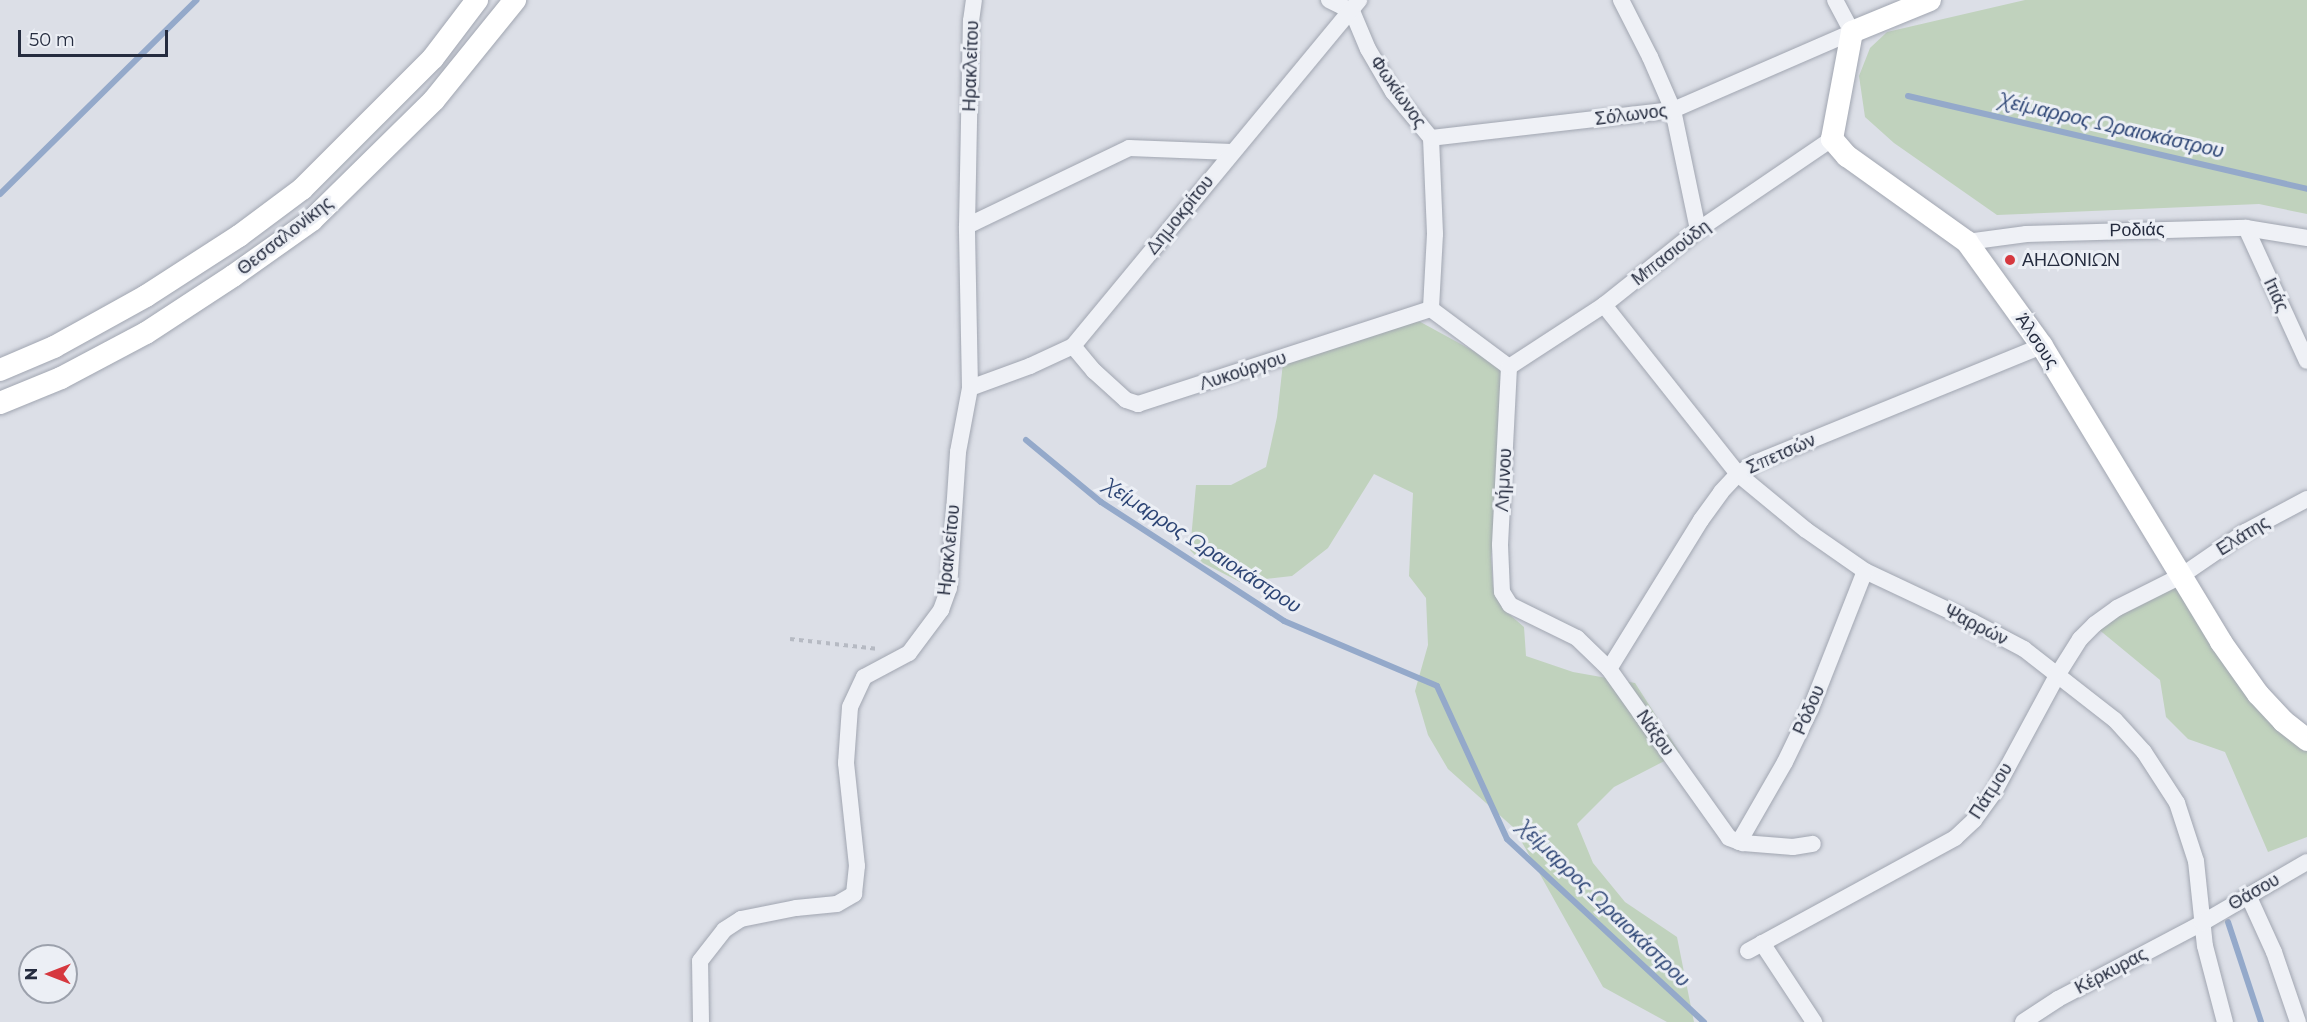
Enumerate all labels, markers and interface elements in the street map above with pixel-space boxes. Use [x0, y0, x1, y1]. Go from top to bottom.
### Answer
scale bar [21, 18, 171, 56]
street label: Ηρακλείτου [959, 20, 983, 112]
text: 50 m [29, 29, 75, 51]
street label: Φωκίωνος [1365, 52, 1431, 132]
water label: Χείμαρρος Ωραιοκάστρου [1998, 89, 2226, 163]
street label: Σόλωνος [1594, 100, 1668, 130]
street label: Δημοκρίτου [1142, 171, 1218, 259]
street label: Θεσσαλονίκης [233, 192, 337, 280]
street label: Μπασιούδη [1628, 216, 1714, 290]
street label: Ροδιάς [2109, 219, 2165, 241]
place label: ΑΗΔΟΝΙΩΝ [2022, 249, 2120, 271]
marker: ΑΗΔΟΝΙΩΝ [2003, 253, 2017, 267]
street label: Ιτιάς [2259, 274, 2293, 316]
street label: Άλσους [2011, 310, 2063, 372]
street label: Λυκούργου [1197, 347, 1289, 395]
street label: Σπετσών [1743, 429, 1819, 479]
street label: Λήμνου [1492, 448, 1516, 512]
water label: Χείμαρρος Ωραιοκάστρου [1100, 474, 1306, 618]
street label: Ηρακλείτου [933, 504, 965, 596]
street label: Ελάτης [2213, 511, 2273, 561]
street label: Ψαρρών [1941, 600, 2011, 650]
street label: Ρόδου [1789, 682, 1829, 738]
street label: Νάξου [1632, 706, 1678, 760]
street label: Πάτμου [1965, 759, 2017, 823]
water label: Χείμαρρος Ωραιοκάστρου [1513, 816, 1695, 992]
street label: Θάσου [2225, 869, 2283, 915]
street label: Κέρκυρας [2071, 943, 2151, 999]
north arrow [18, 944, 78, 1004]
text: N [22, 968, 41, 980]

